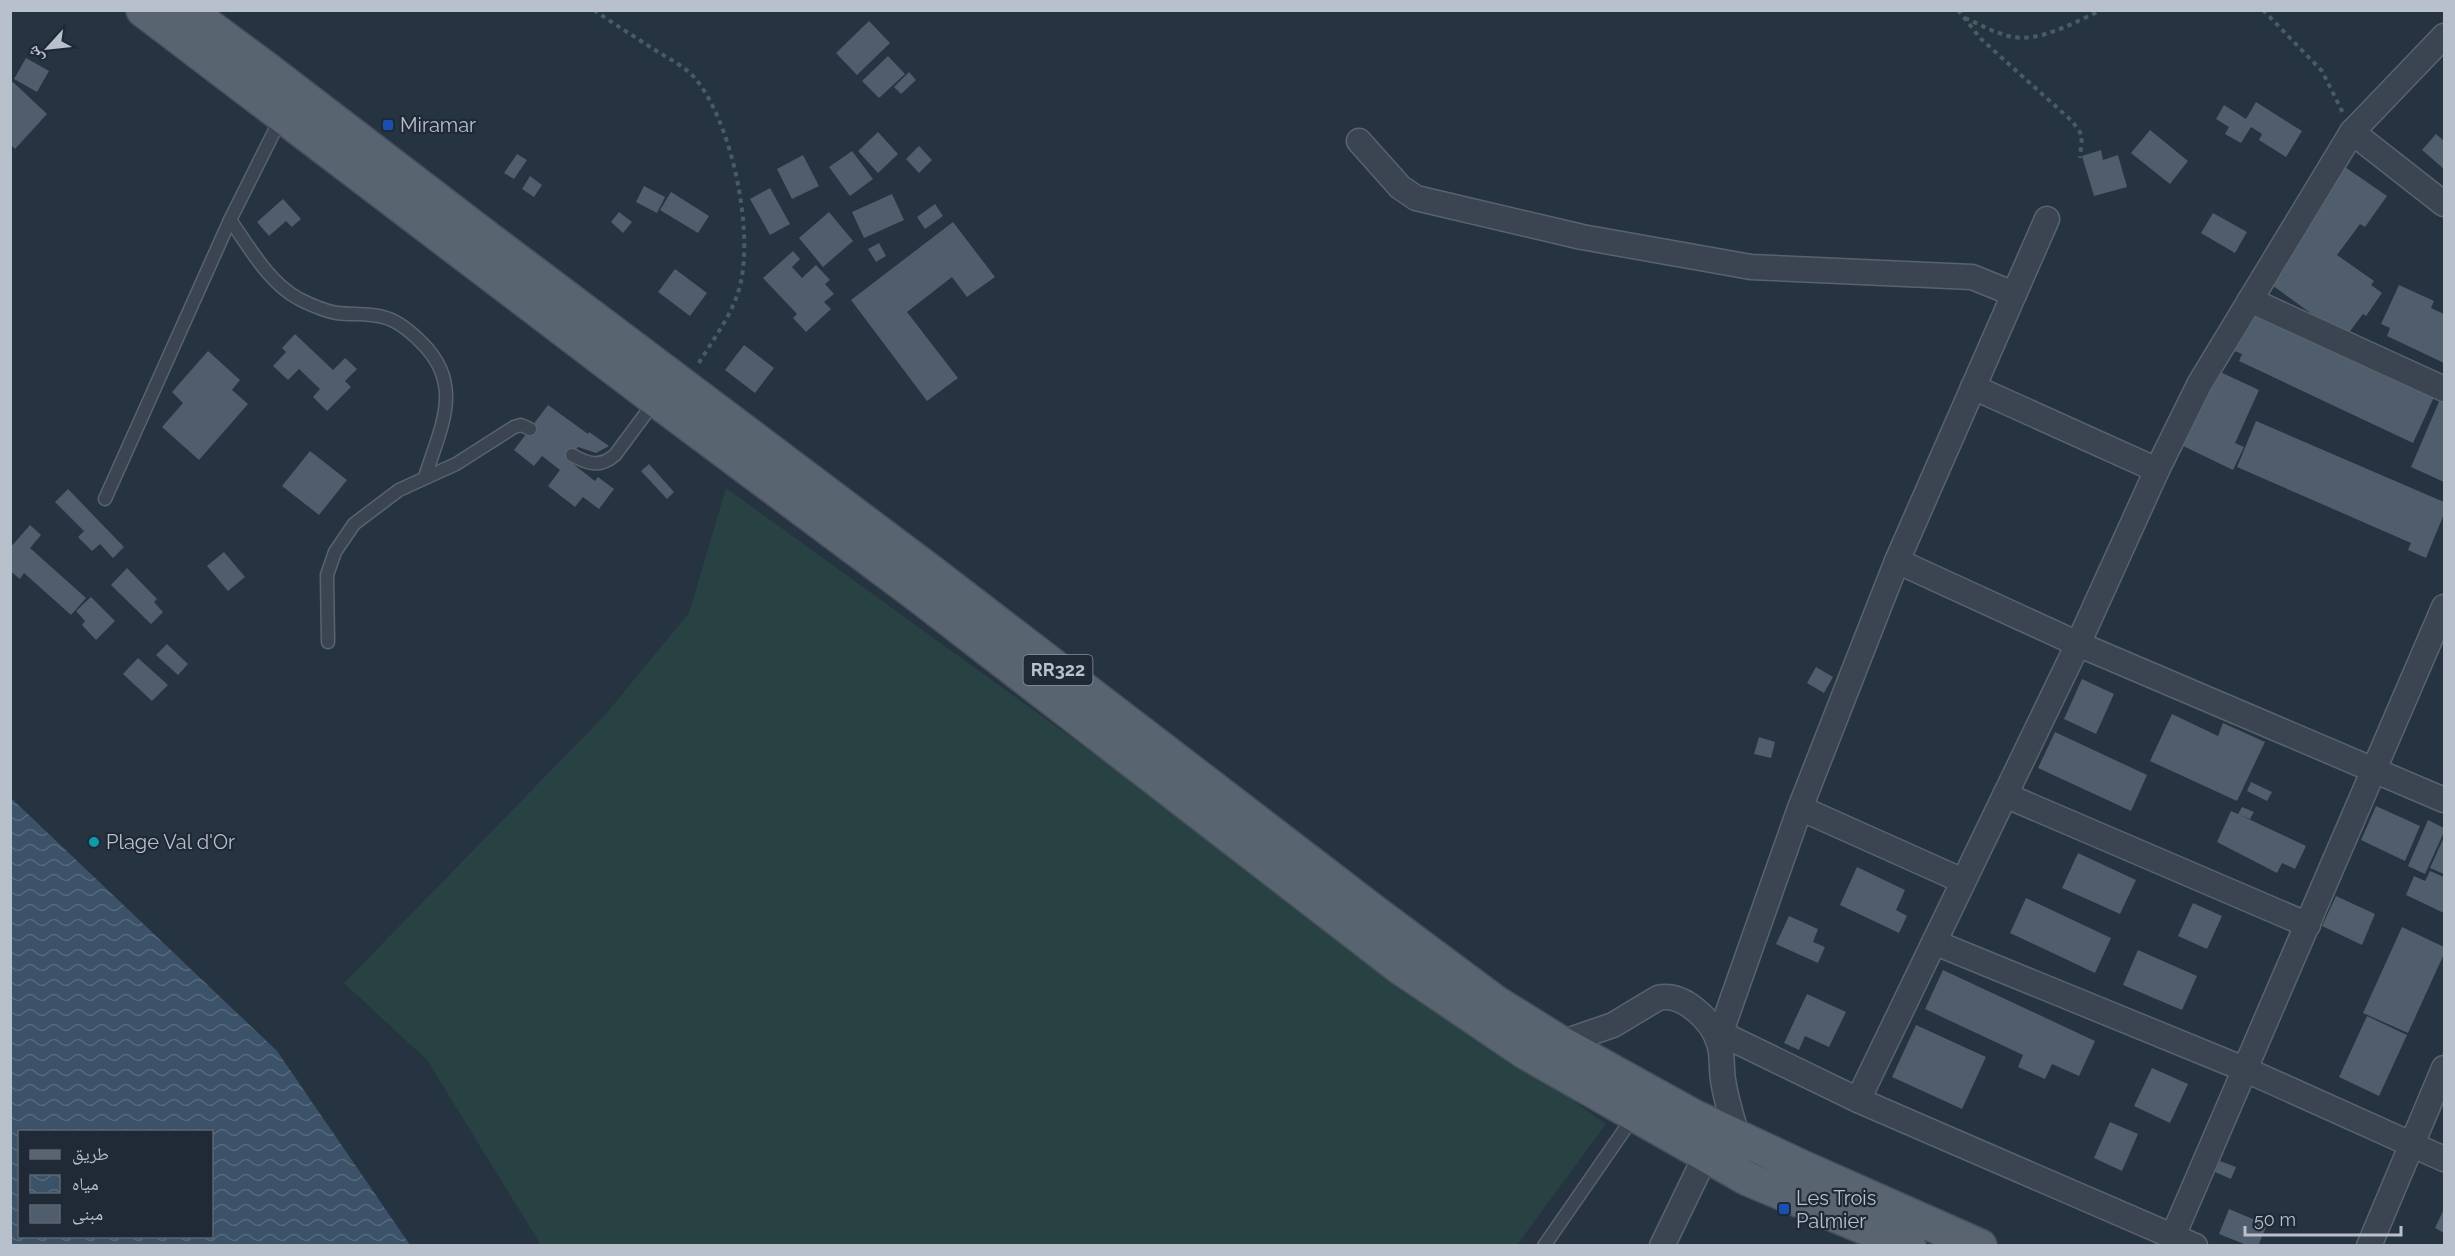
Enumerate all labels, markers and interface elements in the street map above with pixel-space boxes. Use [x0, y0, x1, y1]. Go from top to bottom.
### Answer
north arrow [18, 18, 78, 78]
text: ش [23, 43, 47, 66]
place label: Miramar [400, 113, 476, 137]
marker: Miramar [381, 118, 395, 132]
road number: RR322 [1024, 655, 1092, 685]
place label: Plage Val d'Or [106, 830, 235, 854]
marker: Plage Val d'Or [87, 835, 101, 849]
legend [18, 1130, 213, 1238]
text: طريق [72, 1143, 109, 1165]
text: مياه [72, 1173, 99, 1194]
place label: Les Trois Palmier [1796, 1186, 1876, 1233]
scale bar [2245, 1199, 2401, 1237]
marker: Les Trois Palmier [1777, 1202, 1791, 1216]
text: مبنى [72, 1203, 103, 1225]
text: 50 m [2254, 1209, 2296, 1230]

